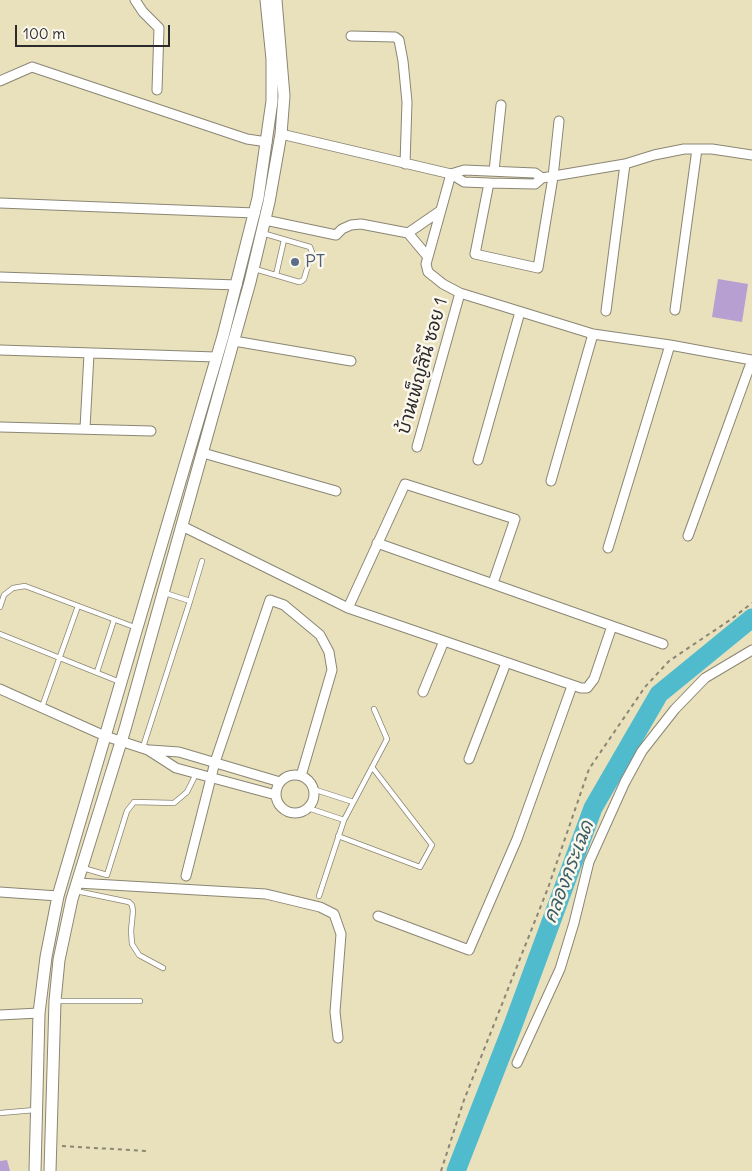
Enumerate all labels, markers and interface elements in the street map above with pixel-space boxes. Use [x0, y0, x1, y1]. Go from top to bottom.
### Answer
scale bar [18, 15, 172, 47]
text: 100 m [23, 24, 65, 43]
place label: PT [305, 251, 325, 273]
marker: PT [289, 256, 301, 268]
street label: บ้านเพ็ญสินี ซอย 1 [393, 296, 453, 436]
water label: คลองกระเฉด [539, 818, 599, 926]

